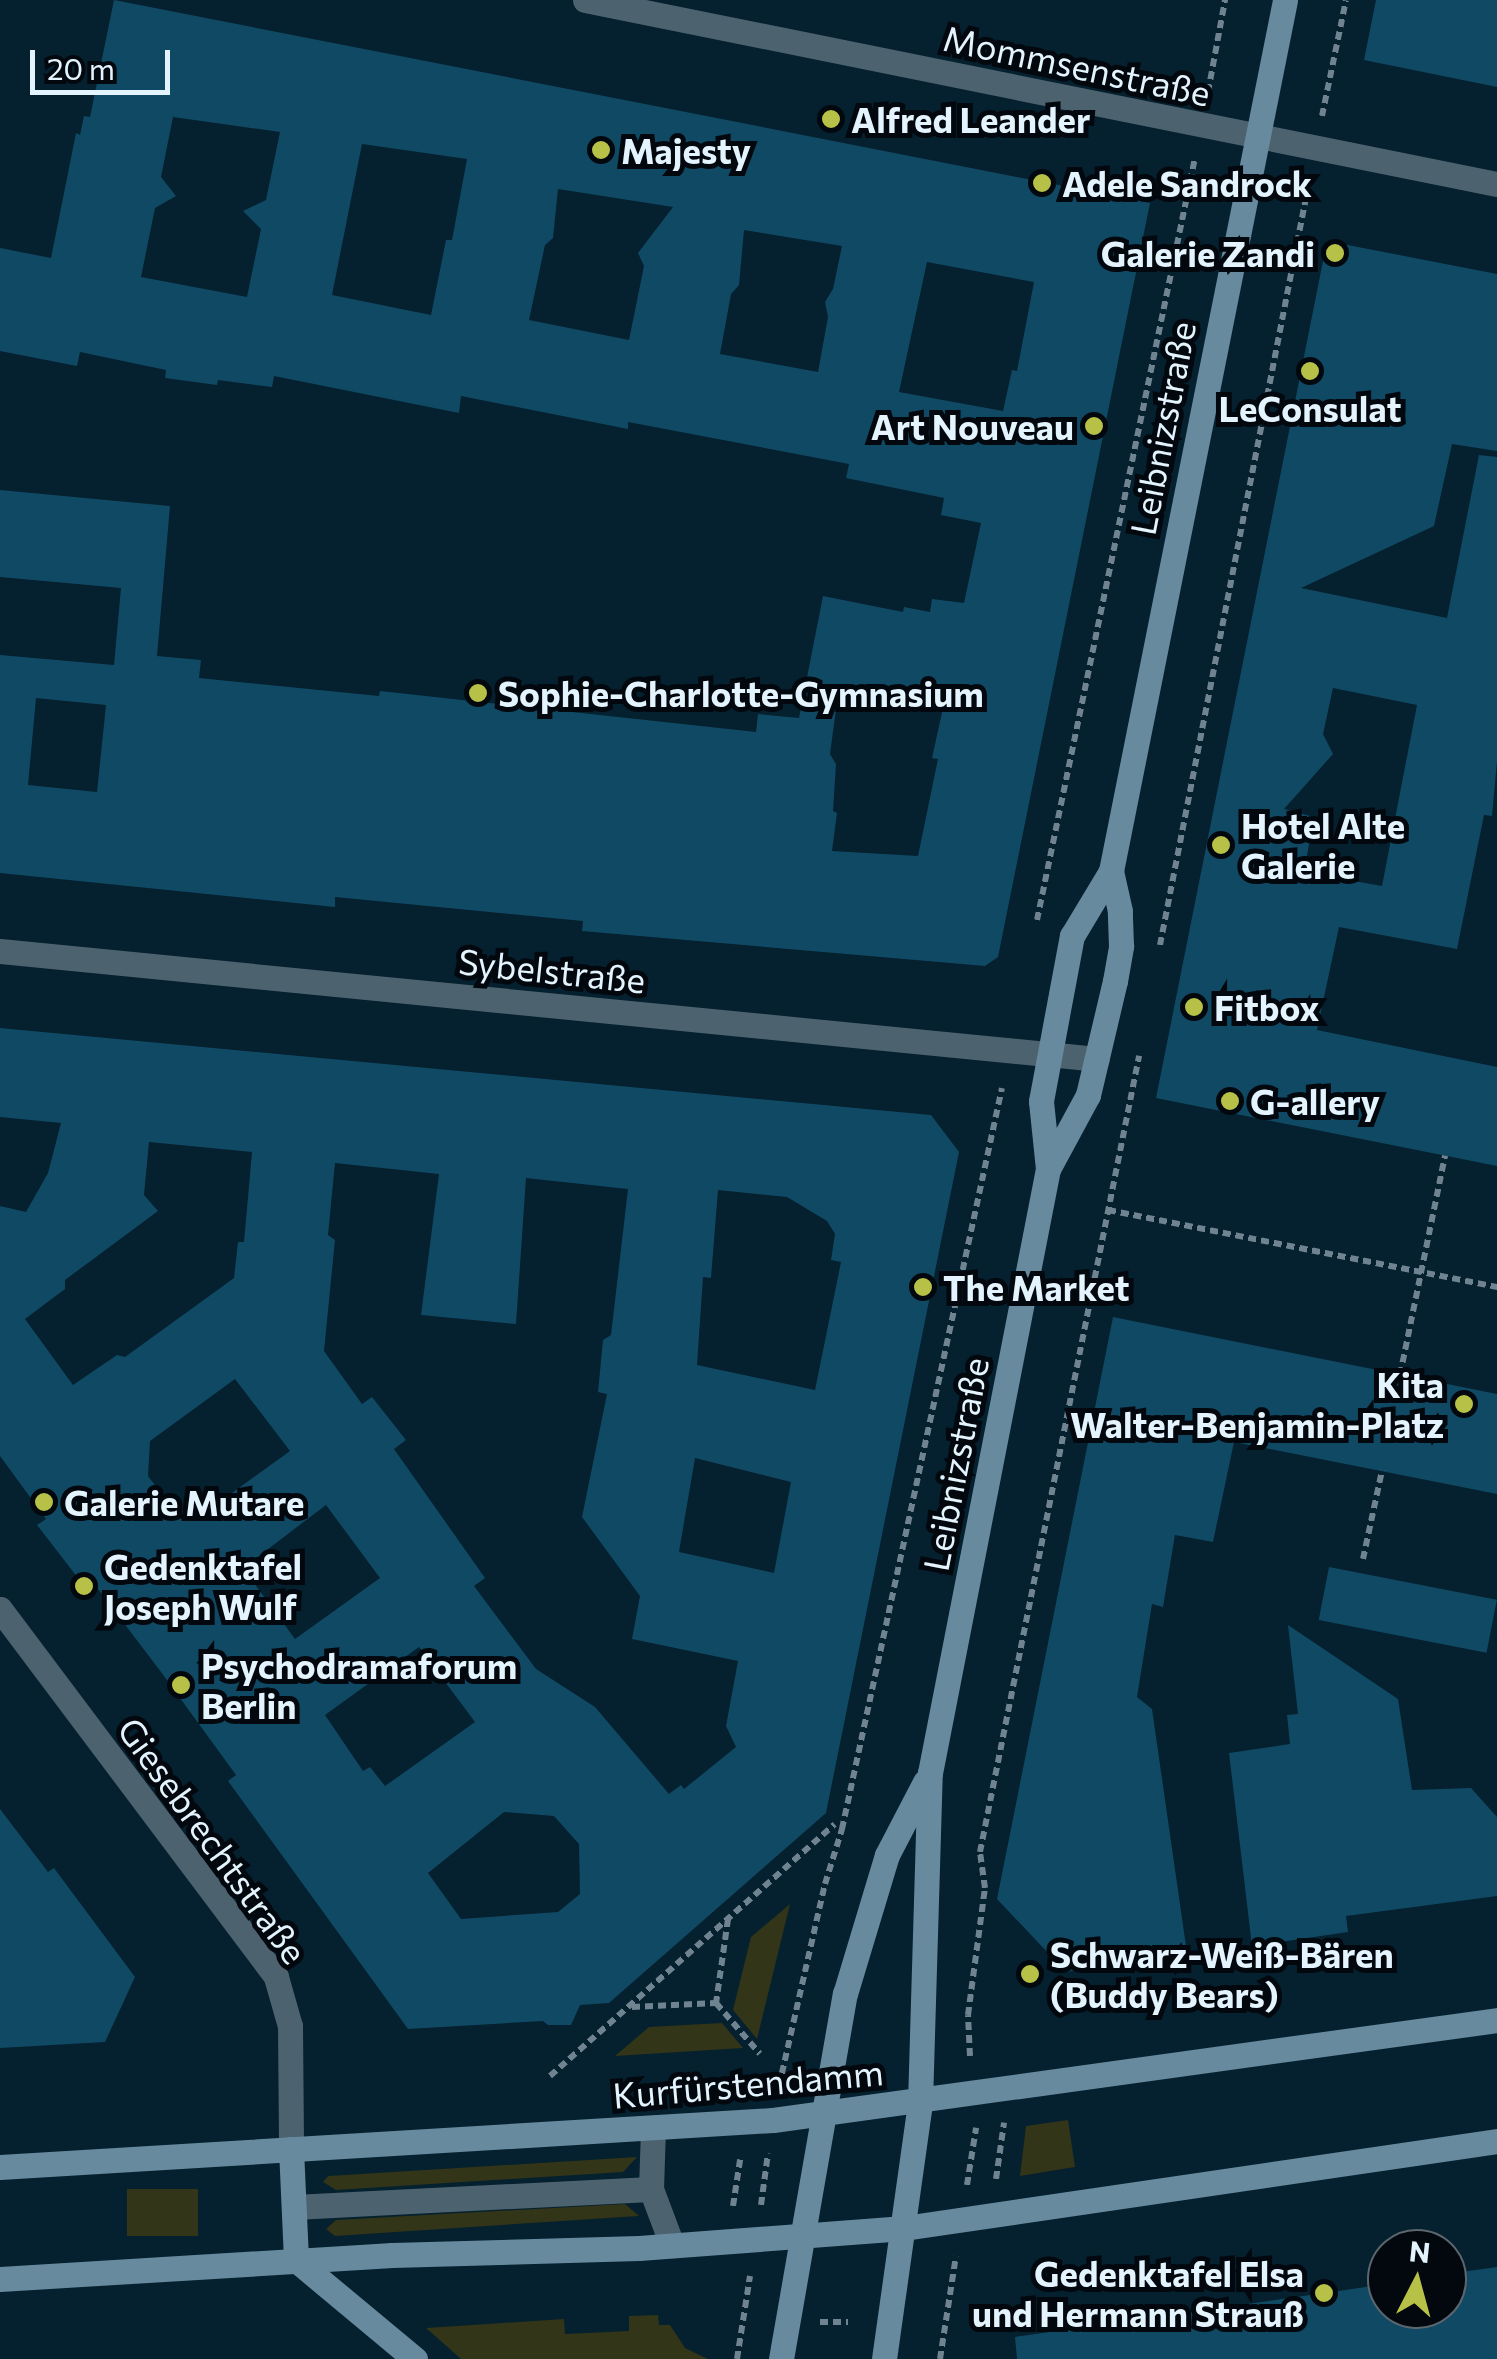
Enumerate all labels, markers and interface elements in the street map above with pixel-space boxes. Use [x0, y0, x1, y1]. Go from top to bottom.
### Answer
street label: Mommsenstraße [940, 16, 1214, 114]
scale bar [35, 30, 175, 92]
text: 20 m [47, 49, 115, 86]
place label: Alfred Leander [851, 98, 1090, 140]
marker: Alfred Leander [820, 108, 842, 130]
place label: Majesty [621, 129, 751, 171]
marker: Majesty [590, 139, 612, 161]
place label: Adele Sandrock [1062, 162, 1312, 204]
marker: Adele Sandrock [1031, 172, 1053, 194]
place label: Galerie Zandi [1101, 232, 1315, 274]
marker: Galerie Zandi [1324, 242, 1346, 264]
street label: Leibnizstraße [1121, 318, 1203, 538]
marker: LeConsulat [1299, 360, 1321, 382]
place label: LeConsulat [1219, 387, 1401, 429]
place label: Art Nouveau [871, 405, 1074, 447]
marker: Art Nouveau [1083, 415, 1105, 437]
place label: Sophie-Charlotte-Gymnasium [498, 672, 984, 714]
marker: Sophie-Charlotte-Gymnasium [467, 682, 489, 704]
place label: Hotel Alte Galerie [1241, 804, 1405, 886]
marker: Hotel Alte Galerie [1210, 834, 1232, 856]
street label: Sybelstraße [456, 939, 648, 1001]
place label: Fitbox [1214, 986, 1319, 1028]
marker: Fitbox [1183, 996, 1205, 1018]
place label: G-allery [1250, 1080, 1380, 1122]
marker: G-allery [1219, 1090, 1241, 1112]
place label: The Market [943, 1266, 1129, 1308]
marker: The Market [912, 1276, 934, 1298]
street label: Leibnizstraße [914, 1354, 996, 1574]
place label: Kita Walter-Benjamin-Platz [1070, 1363, 1444, 1445]
marker: Kita Walter-Benjamin-Platz [1453, 1393, 1475, 1415]
place label: Galerie Mutare [64, 1481, 304, 1523]
marker: Galerie Mutare [33, 1491, 55, 1513]
place label: Gedenktafel Joseph Wulf [104, 1545, 302, 1627]
marker: Gedenktafel Joseph Wulf [73, 1575, 95, 1597]
place label: Psychodramaforum Berlin [201, 1644, 517, 1726]
marker: Psychodramaforum Berlin [170, 1674, 192, 1696]
street label: Giesebrechtstraße [110, 1709, 316, 1971]
place label: Schwarz-Weiß-Bären (Buddy Bears) [1050, 1933, 1394, 2015]
marker: Schwarz-Weiß-Bären (Buddy Bears) [1019, 1963, 1041, 1985]
street label: Kurfürstendamm [611, 2050, 885, 2116]
north arrow [1367, 2229, 1467, 2329]
text: N [1408, 2233, 1432, 2269]
place label: Gedenktafel Elsa und Hermann Strauß [972, 2252, 1304, 2334]
marker: Gedenktafel Elsa und Hermann Strauß [1313, 2282, 1335, 2304]

